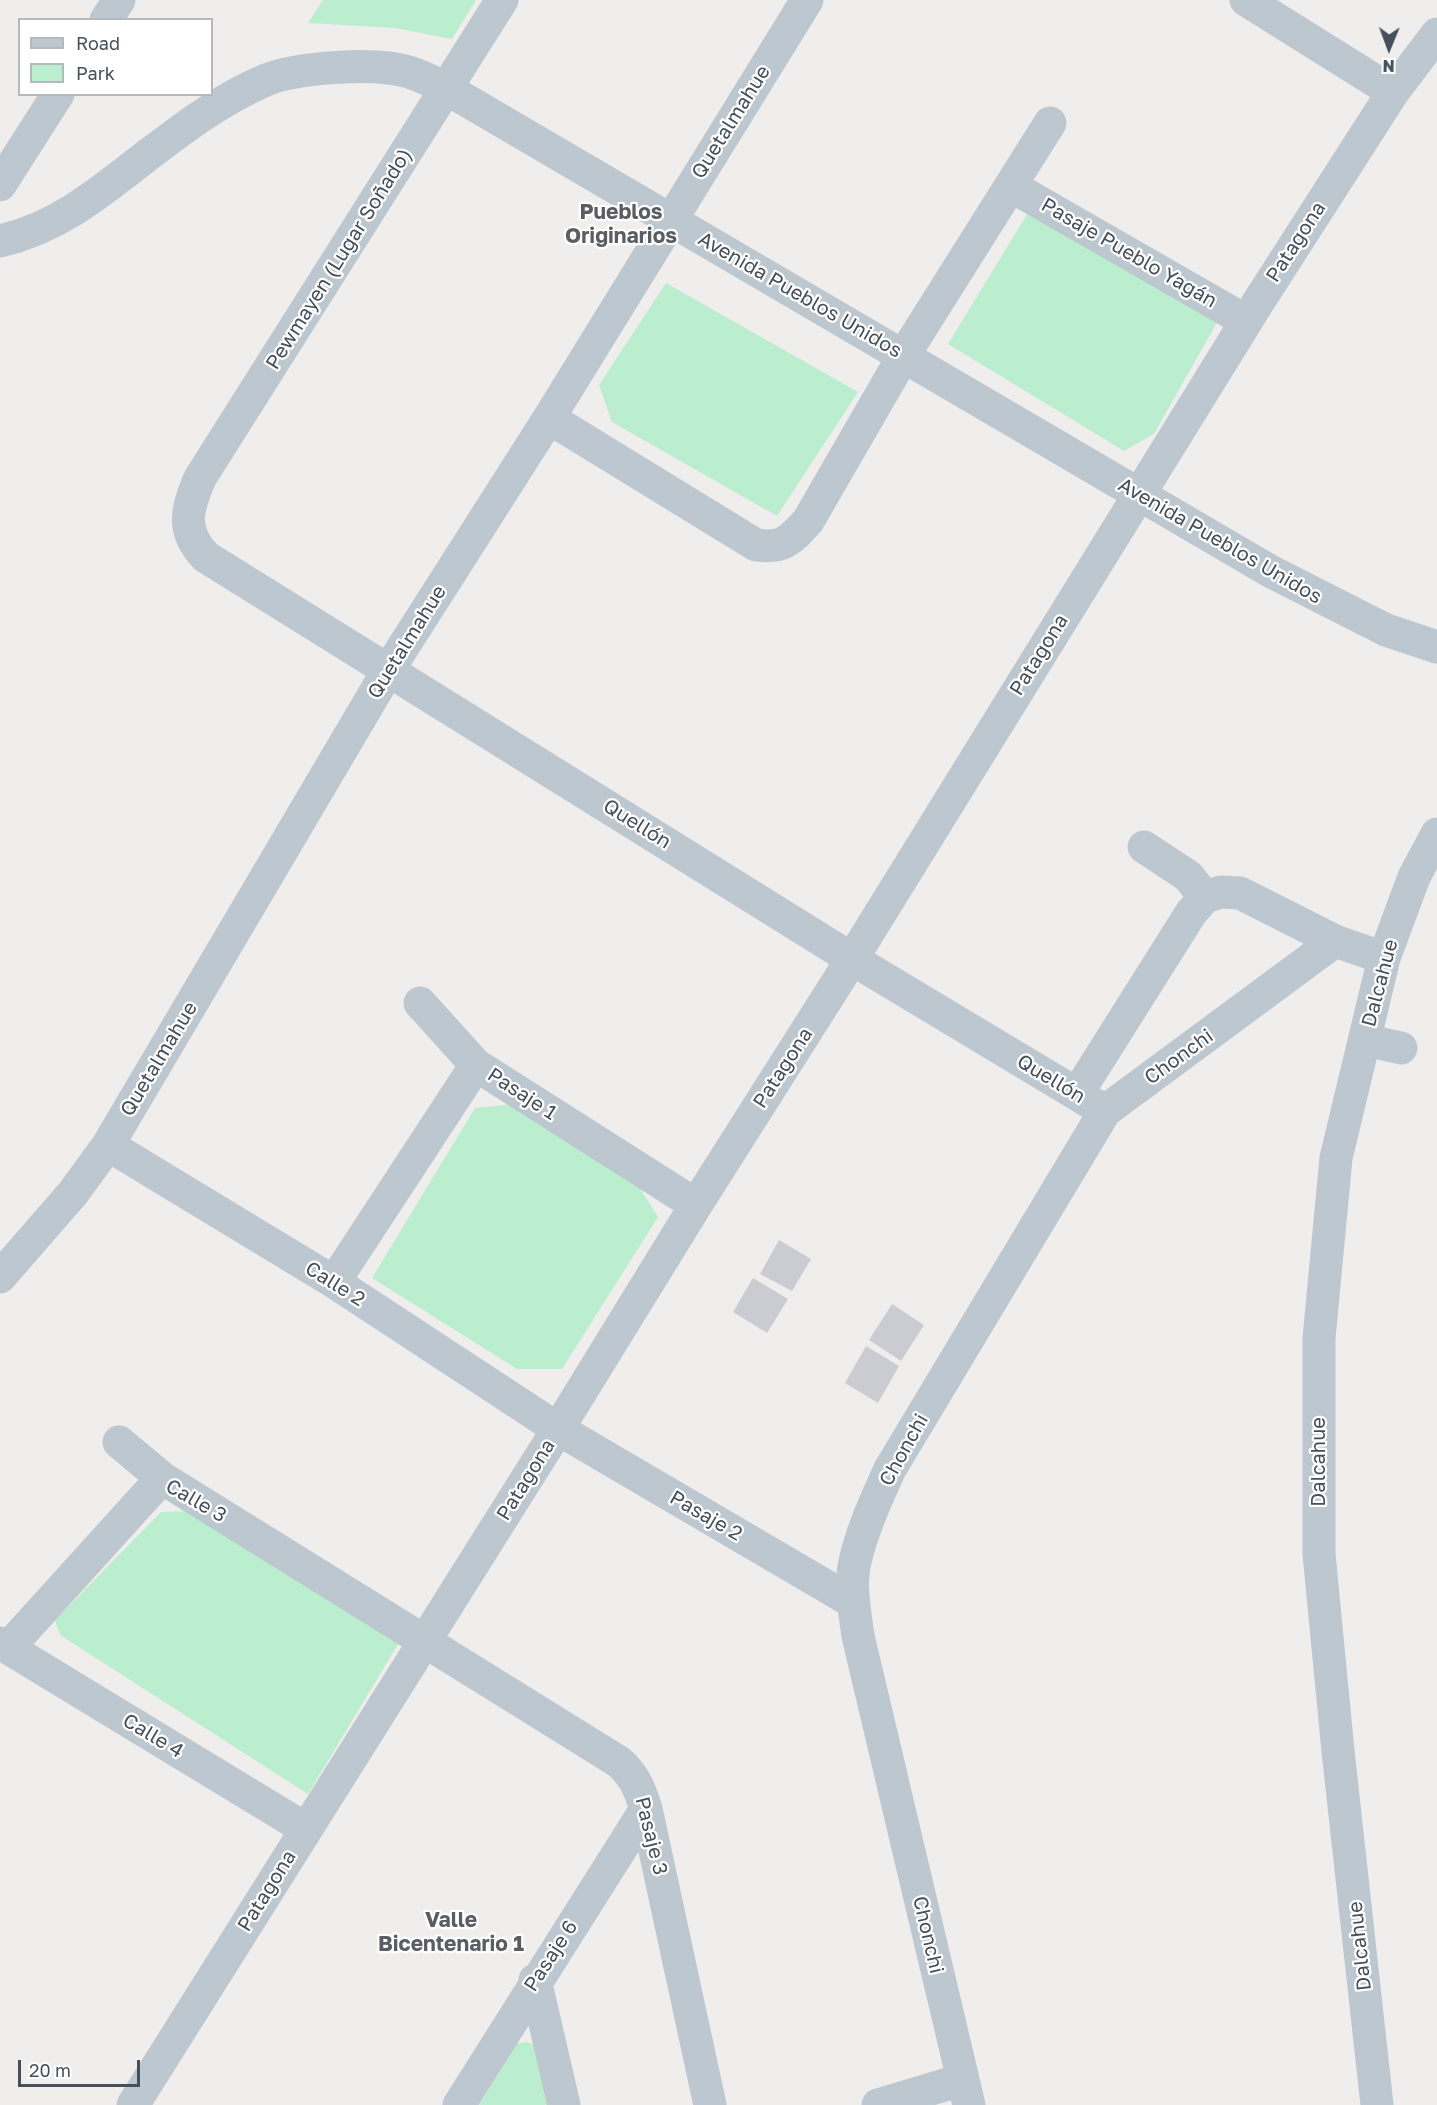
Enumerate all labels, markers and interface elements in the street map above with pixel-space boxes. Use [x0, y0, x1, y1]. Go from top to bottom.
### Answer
legend [18, 18, 213, 96]
north arrow [1359, 18, 1419, 78]
text: Road [76, 32, 120, 54]
text: N [1382, 56, 1395, 76]
street label: Quetalmahue [687, 61, 775, 183]
text: Park [76, 62, 115, 84]
street label: Pewmayen (Lugar Soñado) [261, 144, 417, 374]
street label: Pasaje Pueblo Yagán [1037, 193, 1221, 313]
street label: Patagona [1261, 197, 1331, 287]
district label: Pueblos Originarios [565, 199, 677, 249]
street label: Avenida Pueblos Unidos [694, 227, 906, 363]
street label: Avenida Pueblos Unidos [1114, 473, 1326, 609]
street label: Quetalmahue [363, 581, 451, 703]
street label: Patagona [1005, 610, 1073, 700]
street label: Quellón [599, 794, 675, 854]
street label: Dalcahue [1357, 937, 1403, 1029]
street label: Quetalmahue [115, 997, 203, 1121]
street label: Patagona [748, 1023, 818, 1113]
street label: Chonchi [1140, 1024, 1218, 1090]
street label: Quellón [1013, 1049, 1089, 1109]
street label: Pasaje 1 [483, 1063, 561, 1125]
street label: Calle 2 [301, 1256, 369, 1312]
street label: Chonchi [874, 1410, 934, 1490]
street label: Dalcahue [1307, 1417, 1331, 1507]
street label: Patagona [492, 1435, 560, 1525]
street label: Calle 3 [162, 1474, 230, 1528]
street label: Pasaje 2 [666, 1486, 746, 1546]
street label: Calle 4 [118, 1709, 188, 1763]
street label: Pasaje 3 [630, 1794, 672, 1878]
street label: Patagona [233, 1846, 301, 1936]
street label: Chonchi [907, 1894, 949, 1976]
street label: Dalcahue [1343, 1900, 1377, 1992]
district label: Valle Bicentenario 1 [378, 1907, 524, 1957]
street label: Pasaje 6 [519, 1916, 583, 1996]
scale bar [21, 2048, 142, 2086]
text: 20 m [29, 2059, 71, 2081]

